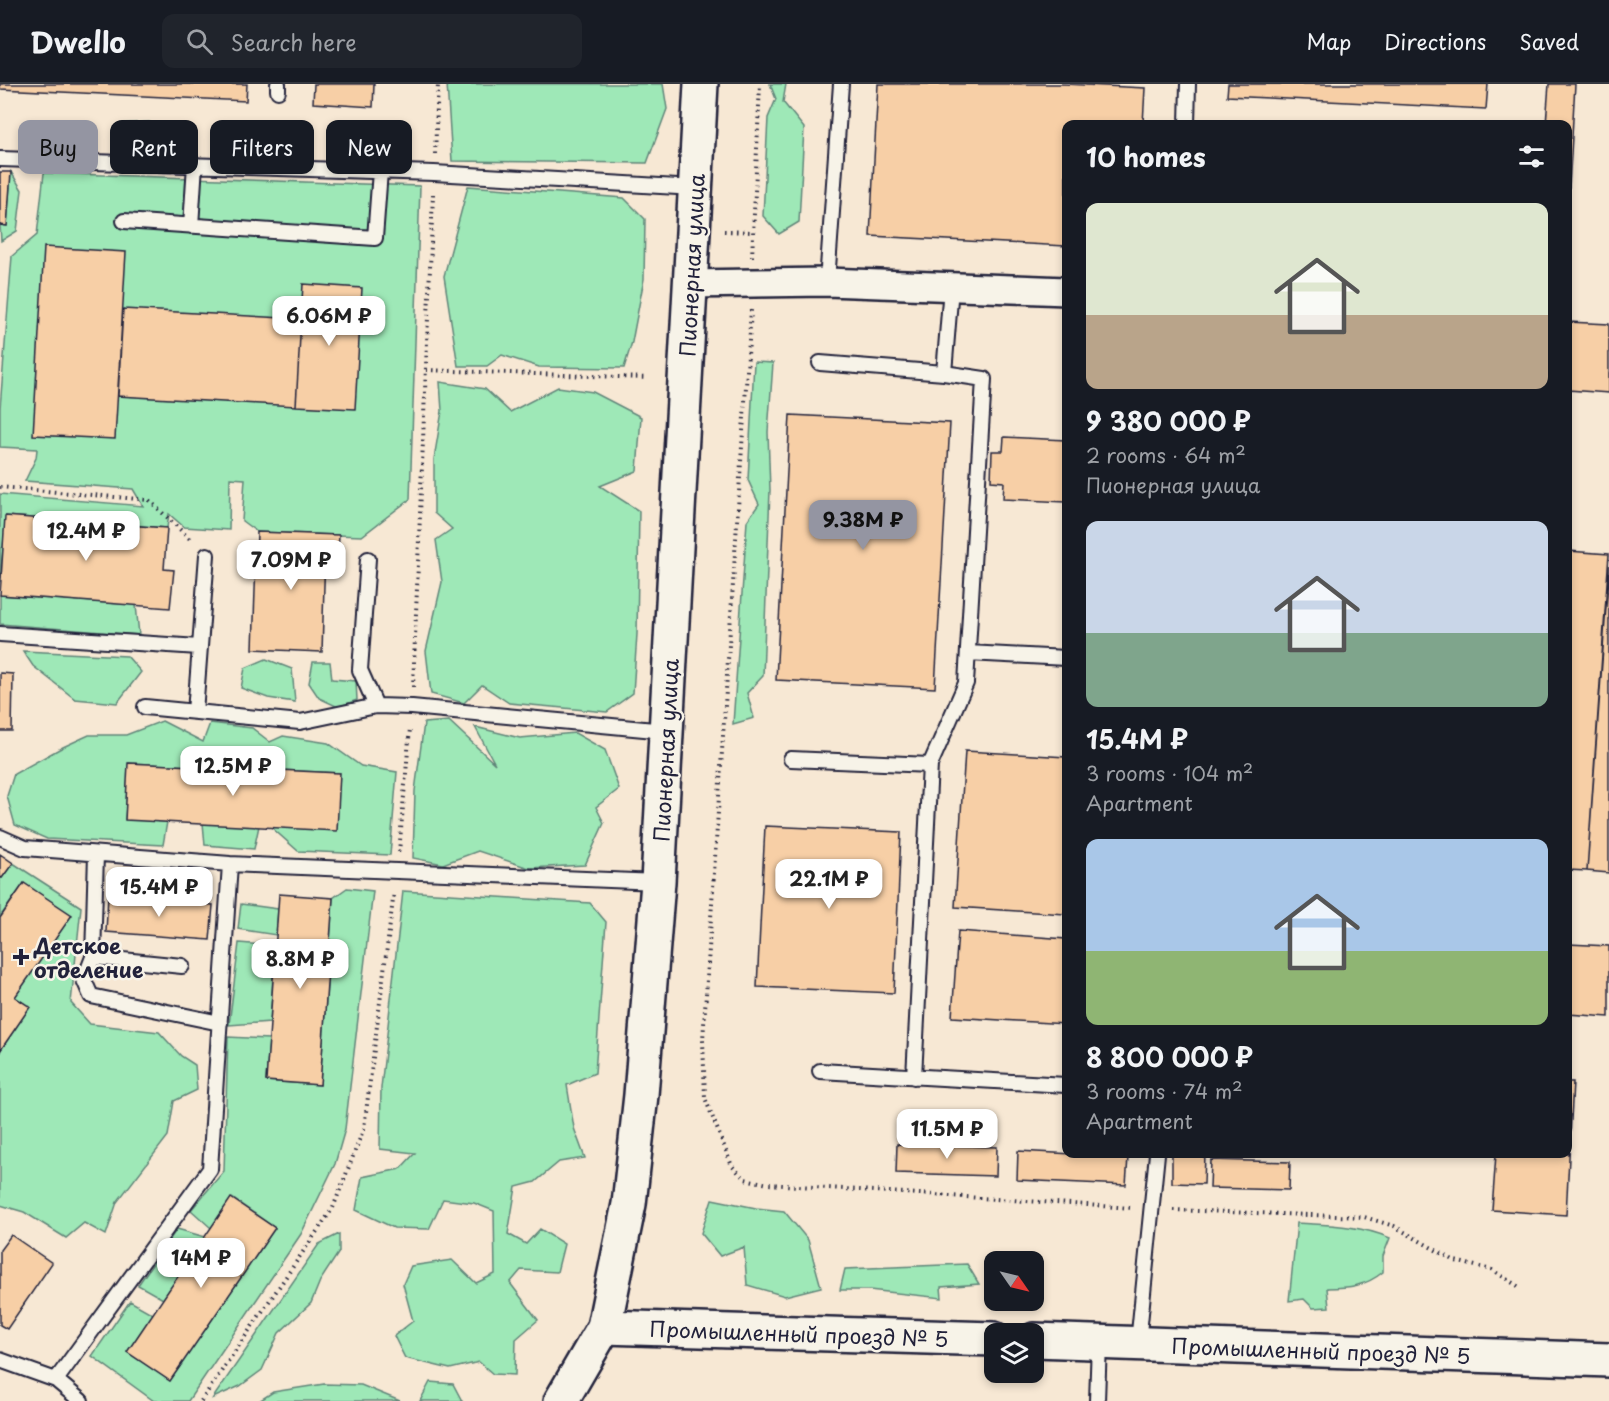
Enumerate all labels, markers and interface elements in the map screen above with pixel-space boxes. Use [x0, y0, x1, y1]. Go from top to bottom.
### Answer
search box [162, 14, 582, 68]
text: Dwello [30, 20, 126, 63]
icon: search [183, 25, 216, 58]
text: Search here [231, 25, 357, 58]
text: Map [1306, 25, 1351, 57]
text: Directions [1384, 25, 1486, 57]
text: Saved [1519, 25, 1579, 57]
chip: Buy [18, 120, 98, 174]
chip: Rent [110, 120, 198, 174]
chip: Filters [210, 120, 314, 174]
chip: New [326, 120, 412, 174]
text: 10 homes [1086, 137, 1206, 176]
icon: filters [1515, 140, 1548, 173]
street label: Пионерная улица [670, 172, 712, 357]
icon: home [1263, 242, 1371, 350]
pin: 6.06M ₽ [274, 296, 384, 347]
text: 6.06M ₽ [286, 300, 372, 330]
text: 9 380 000 ₽ [1086, 401, 1251, 440]
text: 2 rooms · 64 m² [1086, 440, 1246, 470]
text: Пионерная улица [1086, 470, 1260, 500]
pin: 9.38M ₽ [808, 500, 918, 551]
text: 9.38M ₽ [823, 504, 903, 534]
pin: 12.4M ₽ [31, 511, 141, 562]
text: 12.4M ₽ [47, 515, 125, 545]
pin: 7.09M ₽ [236, 540, 346, 591]
text: 7.09M ₽ [251, 544, 331, 574]
icon: home [1263, 560, 1371, 668]
street label: Пионерная улица [644, 657, 686, 842]
text: 15.4M ₽ [1086, 719, 1188, 758]
pin: 12.5M ₽ [178, 746, 288, 797]
text: 12.5M ₽ [194, 750, 272, 780]
text: 3 rooms · 104 m² [1086, 758, 1253, 788]
text: Apartment [1086, 788, 1193, 818]
pin: 22.1M ₽ [774, 859, 884, 910]
text: 22.1M ₽ [789, 863, 869, 893]
pin: 15.4M ₽ [104, 867, 214, 918]
text: 15.4M ₽ [120, 871, 198, 901]
icon: home [1263, 878, 1371, 986]
place label: Детское отделение [33, 929, 143, 985]
pin: 8.8M ₽ [251, 939, 349, 990]
text: 8.8M ₽ [266, 943, 334, 973]
marker: Детское отделение [12, 948, 30, 966]
text: 8 800 000 ₽ [1086, 1037, 1253, 1076]
text: 3 rooms · 74 m² [1086, 1076, 1243, 1106]
text: Apartment [1086, 1106, 1193, 1136]
pin: 11.5M ₽ [892, 1109, 1002, 1160]
text: 11.5M ₽ [911, 1113, 983, 1143]
pin: 14M ₽ [159, 1238, 243, 1289]
text: 14M ₽ [171, 1242, 231, 1272]
north arrow [984, 1251, 1044, 1311]
map controls [984, 1251, 1044, 1383]
street label: Промышленный проезд № 5 [649, 1312, 949, 1354]
button: layers [984, 1323, 1044, 1383]
street label: Промышленный проезд № 5 [1171, 1329, 1471, 1371]

